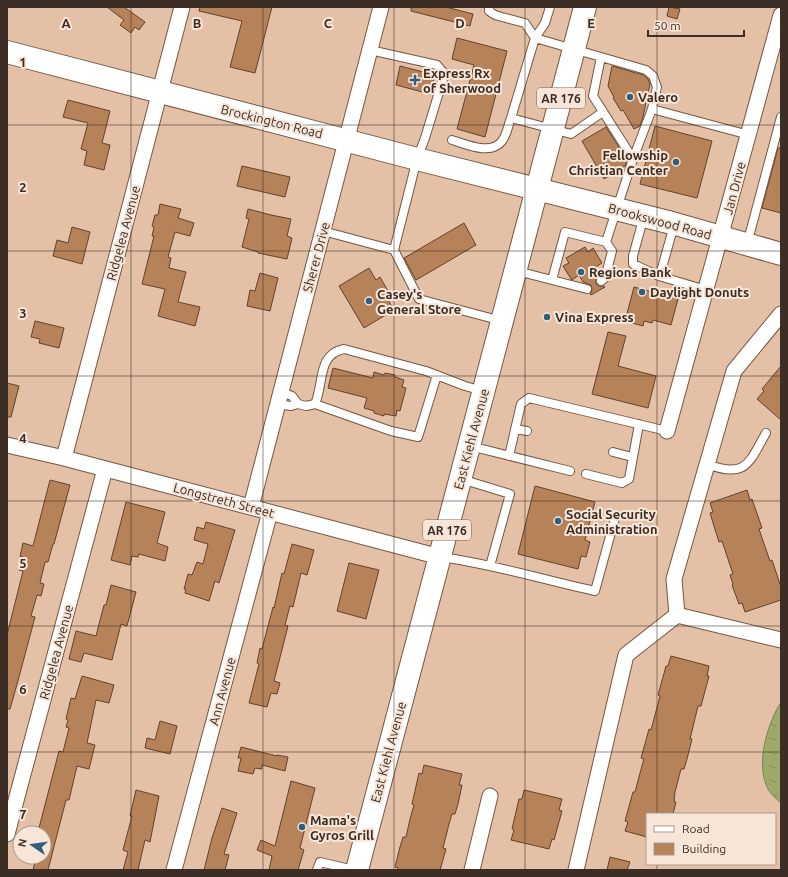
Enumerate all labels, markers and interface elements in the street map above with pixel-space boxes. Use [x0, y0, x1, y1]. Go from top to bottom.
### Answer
scale bar [648, 12, 744, 38]
text: A [61, 16, 71, 30]
text: B [193, 16, 202, 30]
text: C [324, 16, 333, 30]
text: D [455, 16, 465, 30]
text: E [587, 16, 595, 30]
text: 50 m [654, 19, 681, 32]
text: 1 [19, 55, 27, 69]
place label: Express Rx of Sherwood [423, 66, 501, 95]
marker: Express Rx of Sherwood [410, 75, 420, 85]
road number: AR 176 [537, 88, 585, 108]
place label: Valero [638, 90, 678, 104]
marker: Valero [625, 92, 635, 102]
street label: Brockington Road [220, 102, 324, 140]
place label: Fellowship Christian Center [569, 148, 669, 177]
marker: Fellowship Christian Center [671, 157, 681, 167]
street label: Jan Drive [720, 160, 748, 216]
text: 2 [19, 180, 27, 194]
street label: Ridgelea Avenue [104, 184, 142, 282]
street label: Brookswood Road [607, 200, 713, 242]
street label: Sherer Drive [300, 220, 332, 294]
place label: Regions Bank [589, 265, 672, 279]
marker: Regions Bank [576, 267, 586, 277]
place label: Daylight Donuts [650, 285, 749, 299]
place label: Casey's General Store [377, 287, 461, 316]
marker: Daylight Donuts [637, 287, 647, 297]
marker: Casey's General Store [364, 296, 374, 306]
text: 3 [19, 306, 27, 320]
place label: Vina Express [555, 310, 634, 324]
marker: Vina Express [542, 312, 552, 322]
street label: East Kiehl Avenue [451, 387, 491, 491]
text: 4 [19, 431, 27, 445]
street label: Longstreth Street [172, 480, 276, 520]
place label: Social Security Administration [566, 507, 658, 536]
marker: Social Security Administration [553, 516, 563, 526]
road number: AR 176 [423, 520, 471, 540]
text: 5 [19, 556, 27, 570]
street label: Ridgelea Avenue [37, 603, 75, 701]
street label: Ann Avenue [206, 655, 238, 727]
text: 6 [19, 682, 27, 696]
street label: East Kiehl Avenue [368, 700, 408, 804]
text: 7 [19, 807, 27, 821]
place label: Mama's Gyros Grill [310, 813, 374, 842]
legend [646, 813, 776, 865]
marker: Mama's Gyros Grill [297, 822, 307, 832]
text: Road [682, 822, 710, 835]
north arrow [12, 825, 52, 865]
text: N [15, 837, 29, 848]
text: Building [682, 842, 726, 855]

